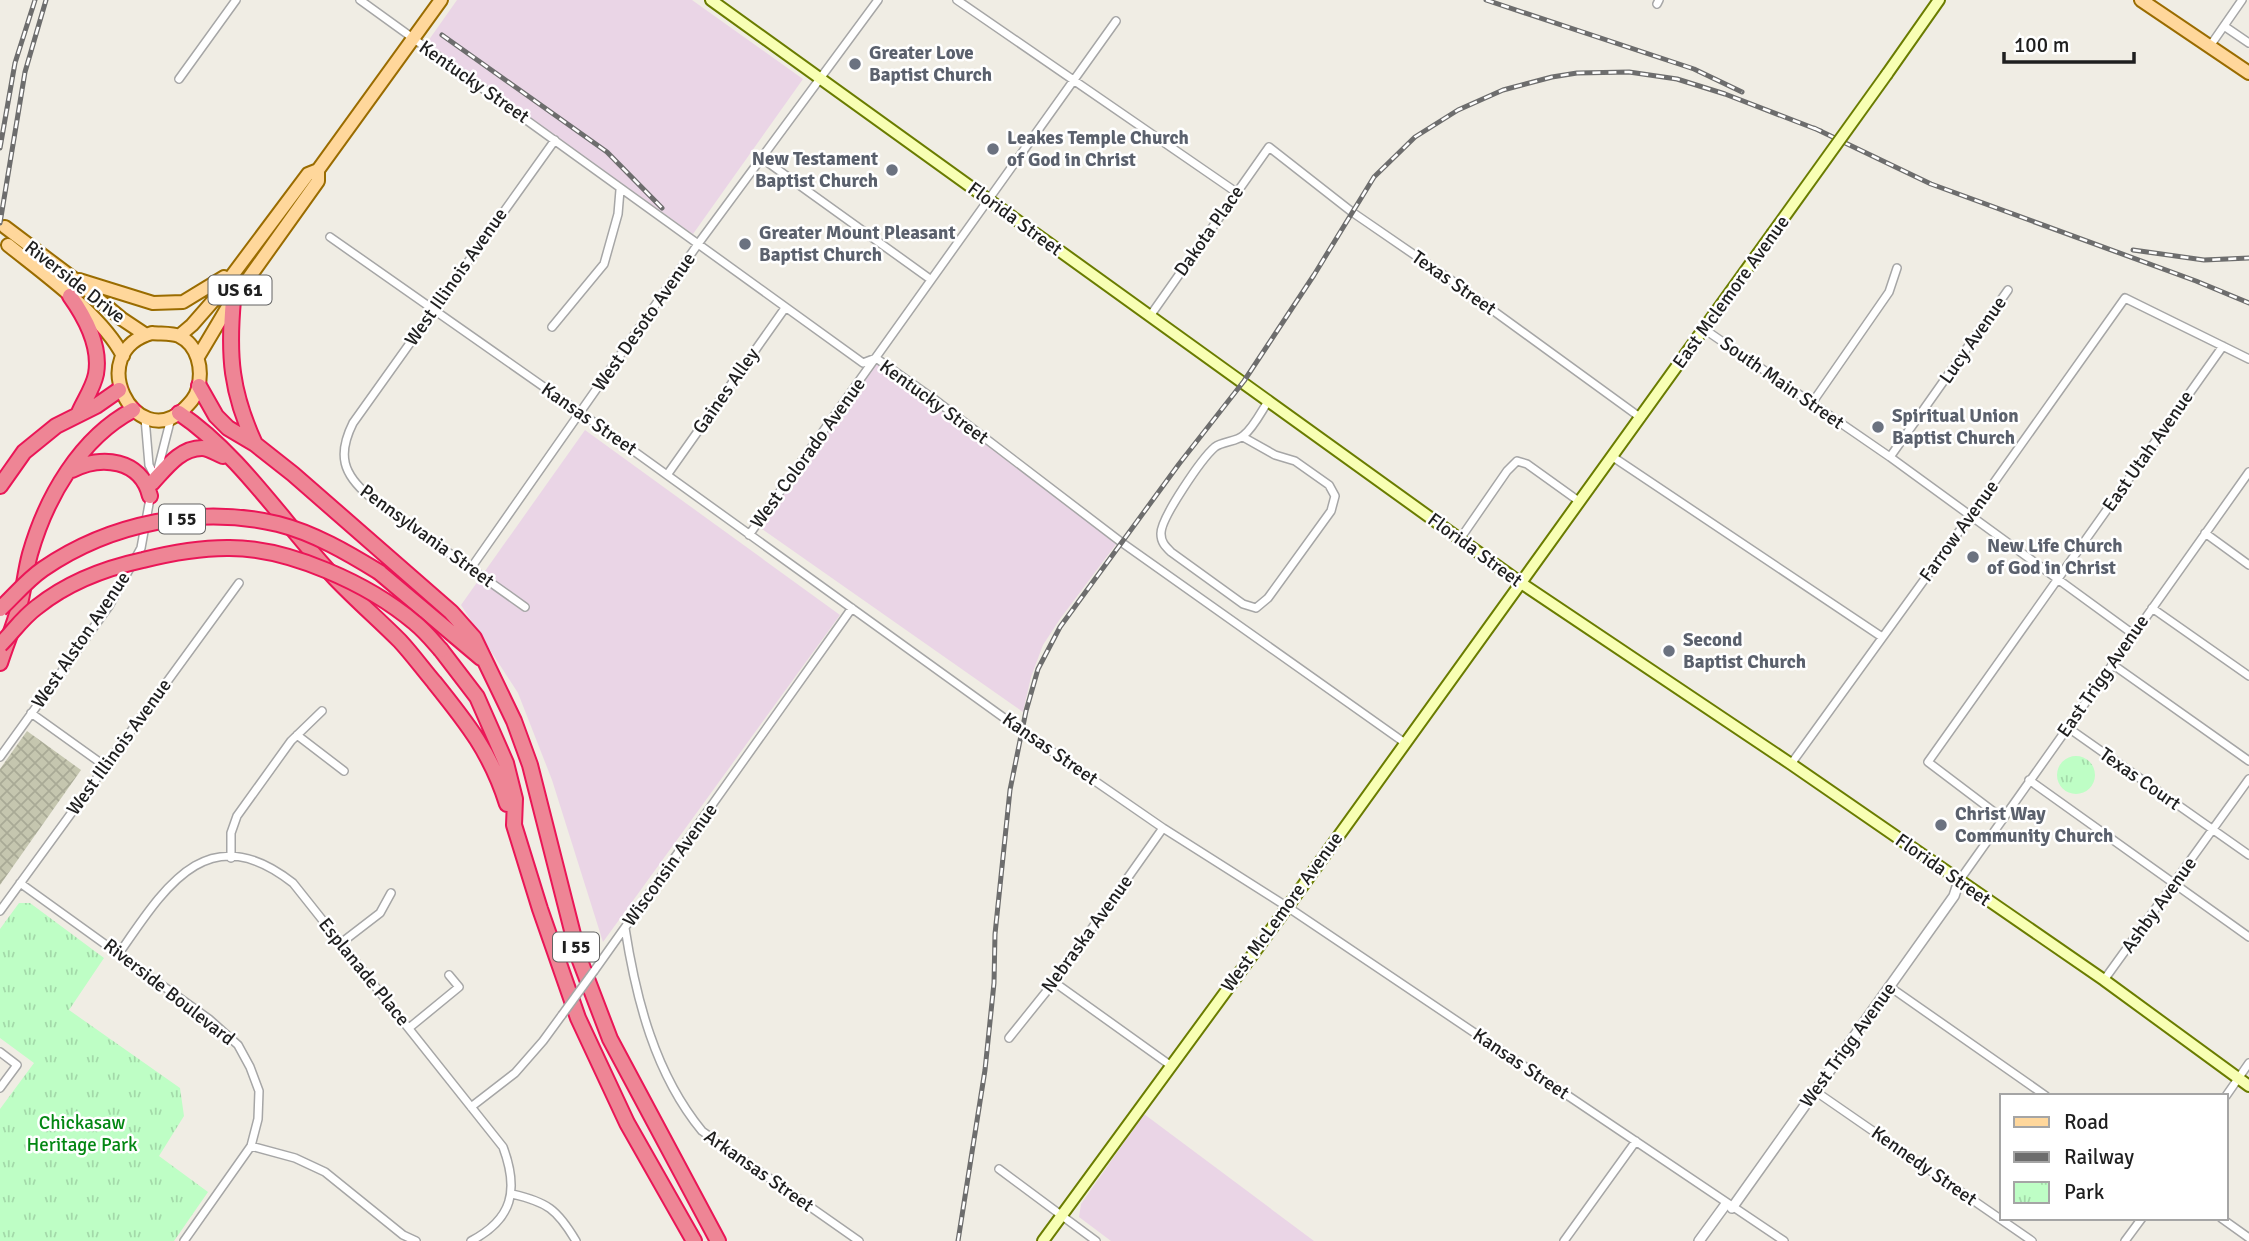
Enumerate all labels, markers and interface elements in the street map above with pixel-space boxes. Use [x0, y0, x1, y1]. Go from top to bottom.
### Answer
scale bar [2004, 21, 2134, 65]
text: 100 m [2014, 32, 2069, 58]
street label: Kentucky Street [414, 35, 534, 129]
place label: Greater Love Baptist Church [869, 41, 992, 87]
marker: Greater Love Baptist Church [847, 56, 863, 72]
place label: Leakes Temple Church of God in Christ [1007, 126, 1189, 172]
marker: Leakes Temple Church of God in Christ [985, 141, 1001, 157]
place label: New Testament Baptist Church [752, 147, 878, 193]
marker: New Testament Baptist Church [884, 162, 900, 178]
street label: Florida Street [963, 177, 1067, 262]
street label: Dakota Place [1169, 181, 1249, 281]
street label: West Illinois Avenue [399, 203, 513, 351]
street label: East Mclemore Avenue [1667, 211, 1795, 373]
place label: Greater Mount Pleasant Baptist Church [759, 221, 956, 267]
street label: Riverside Drive [20, 235, 130, 329]
marker: Greater Mount Pleasant Baptist Church [737, 236, 753, 252]
street label: Texas Street [1407, 245, 1501, 321]
street label: West Desoto Avenue [587, 248, 701, 396]
road number: US 61 [208, 276, 272, 304]
street label: Lucy Avenue [1934, 292, 2012, 388]
street label: South Main Street [1715, 331, 1849, 435]
street label: Gaines Alley [688, 343, 765, 439]
street label: Kentucky Street [875, 354, 993, 450]
street label: West Colorado Avenue [745, 373, 871, 533]
street label: Kansas Street [537, 377, 642, 461]
street label: East Utah Avenue [2097, 386, 2199, 516]
place label: Spiritual Union Baptist Church [1892, 404, 2019, 450]
marker: Spiritual Union Baptist Church [1870, 419, 1886, 435]
street label: Farrow Avenue [1914, 476, 2004, 586]
street label: Pennsylvania Street [355, 479, 499, 593]
road number: I 55 [159, 504, 205, 534]
street label: Florida Street [1423, 508, 1527, 593]
place label: New Life Church of God in Christ [1987, 534, 2123, 580]
marker: New Life Church of God in Christ [1965, 549, 1981, 565]
street label: West Alston Avenue [26, 567, 136, 713]
street label: East Trigg Avenue [2052, 610, 2154, 742]
place label: Second Baptist Church [1683, 628, 1806, 674]
marker: Second Baptist Church [1661, 643, 1677, 659]
street label: West Illinois Avenue [61, 674, 177, 820]
street label: Kansas Street [998, 707, 1103, 791]
street label: Texas Court [2095, 742, 2186, 816]
street label: Wisconsin Avenue [617, 799, 723, 931]
place label: Christ Way Community Church [1955, 802, 2113, 848]
marker: Christ Way Community Church [1933, 817, 1949, 833]
street label: West McLemore Avenue [1216, 827, 1348, 997]
street label: Florida Street [1891, 828, 1996, 912]
street label: Ashby Avenue [2116, 852, 2202, 958]
street label: Nebraska Avenue [1036, 870, 1138, 998]
street label: Esplanade Place [313, 913, 415, 1031]
road number: I 55 [553, 932, 599, 962]
street label: Riverside Boulevard [99, 933, 239, 1051]
street label: West Trigg Avenue [1795, 978, 1901, 1112]
street label: Kansas Street [1468, 1023, 1574, 1105]
legend [2000, 1094, 2228, 1220]
text: Road [2064, 1109, 2109, 1135]
park label: Chickasaw Heritage Park [26, 1111, 138, 1157]
street label: Kennedy Street [1867, 1121, 1982, 1211]
street label: Arkansas Street [700, 1124, 819, 1218]
text: Railway [2064, 1144, 2134, 1170]
text: Park [2064, 1179, 2105, 1205]

